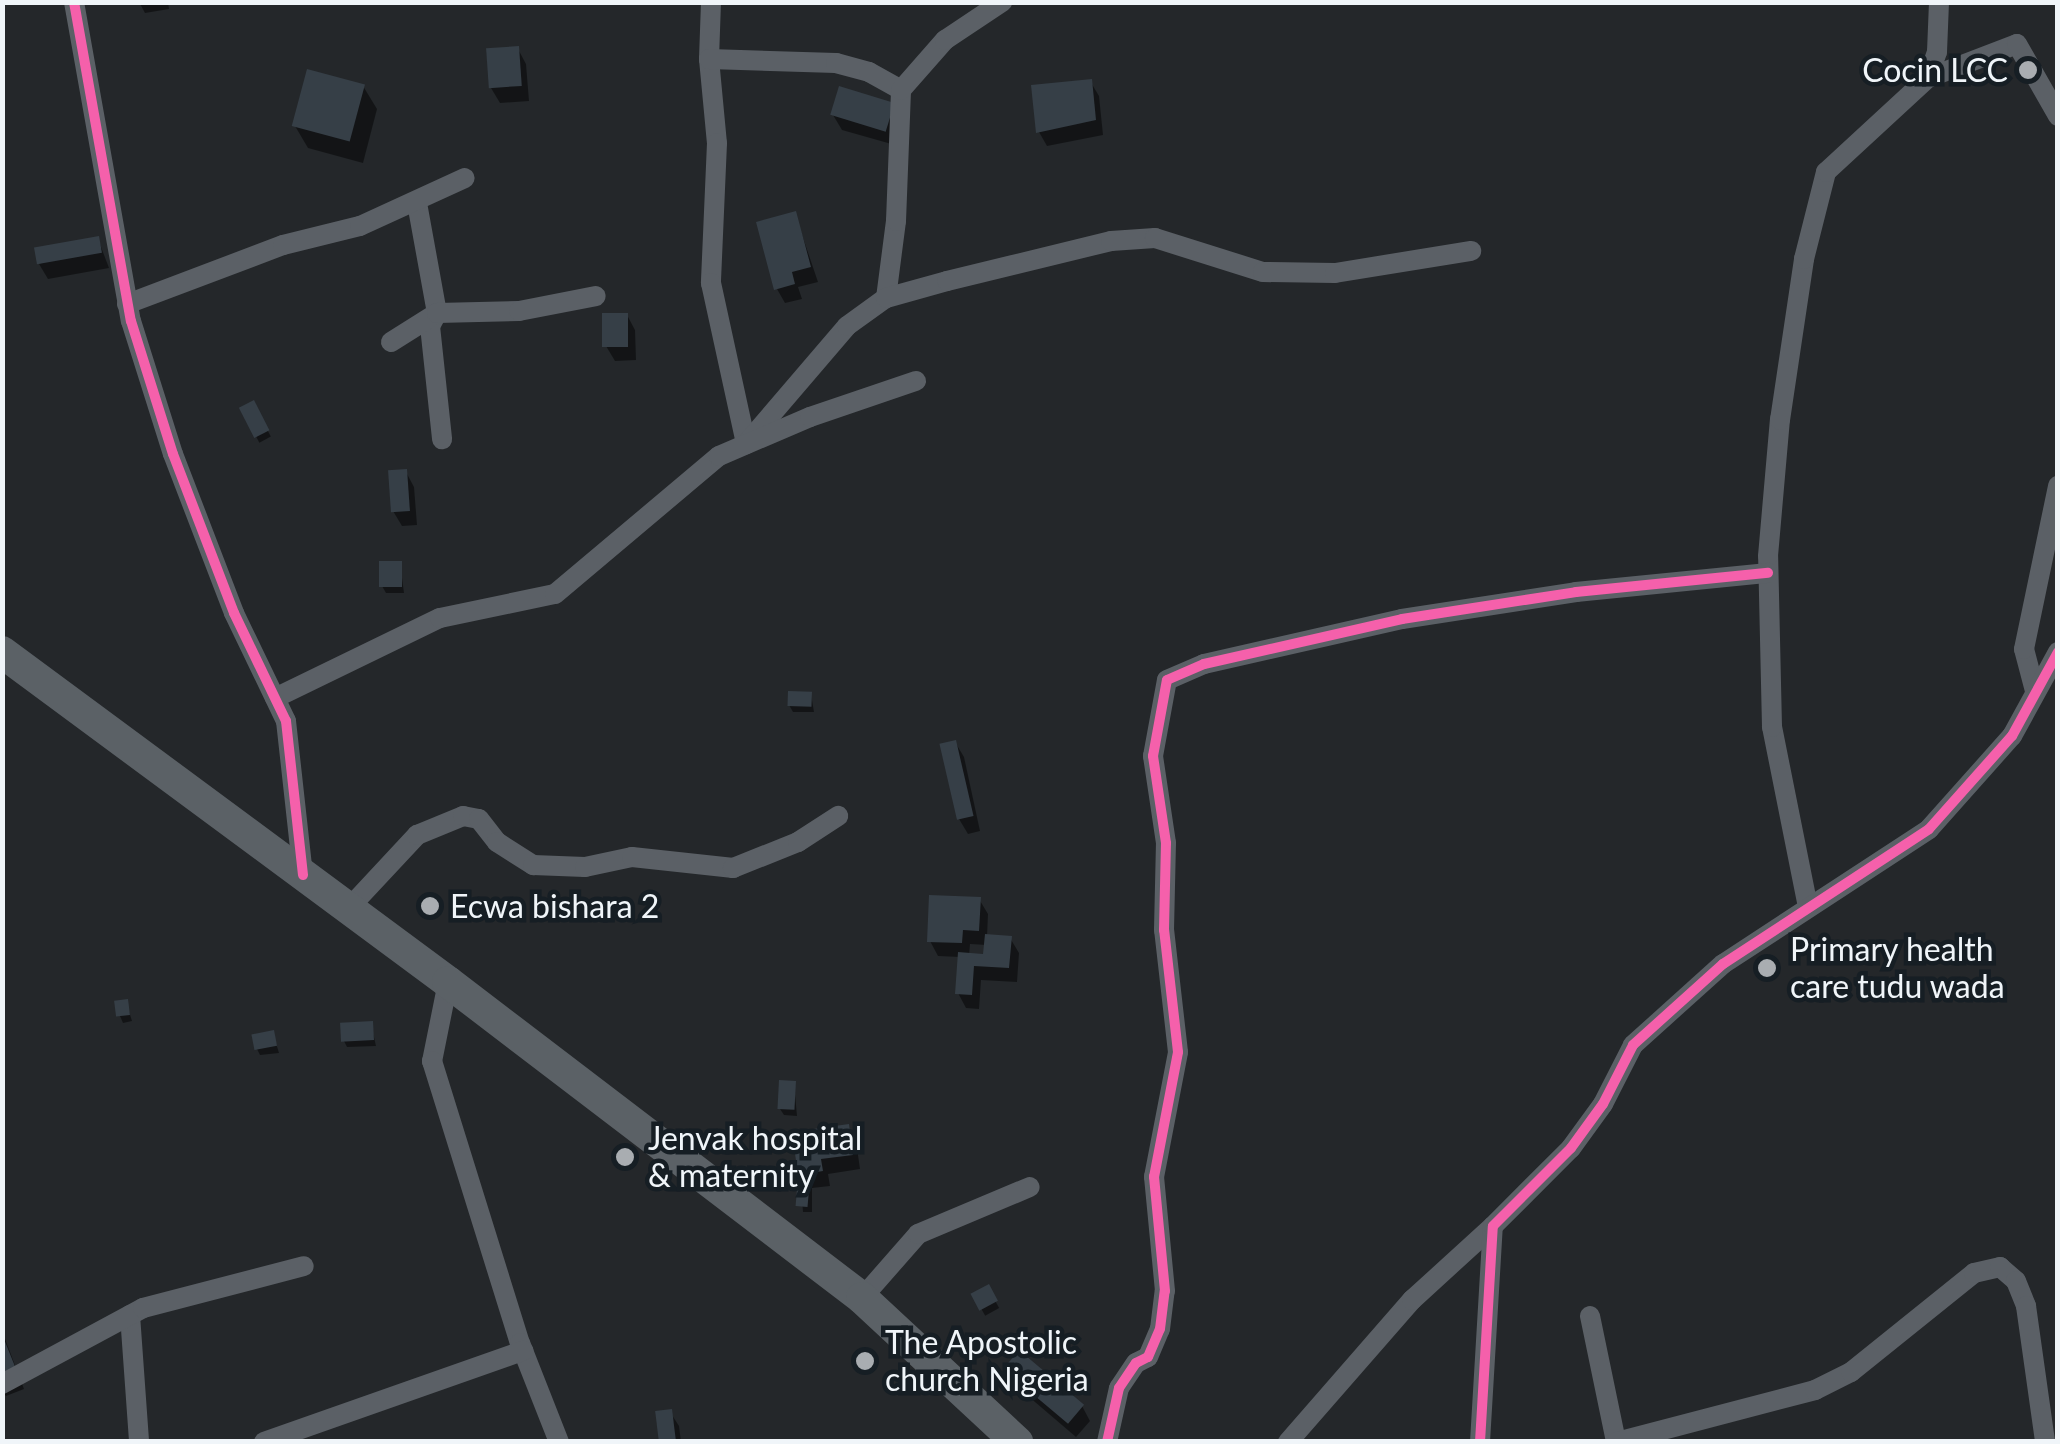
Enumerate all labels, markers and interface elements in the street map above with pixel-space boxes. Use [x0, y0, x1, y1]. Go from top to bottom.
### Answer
place label: Cocin LCC [1862, 51, 2008, 89]
marker: Cocin LCC [2017, 59, 2039, 81]
place label: Ecwa bishara 2 [450, 887, 659, 925]
marker: Ecwa bishara 2 [419, 895, 441, 917]
place label: Primary health care tudu wada [1790, 931, 2005, 1006]
marker: Primary health care tudu wada [1754, 955, 1780, 981]
place label: Jenvak hospital & maternity [648, 1120, 862, 1195]
marker: Jenvak hospital & maternity [612, 1144, 638, 1170]
place label: The Apostolic church Nigeria [885, 1324, 1089, 1399]
marker: The Apostolic church Nigeria [854, 1350, 876, 1372]

